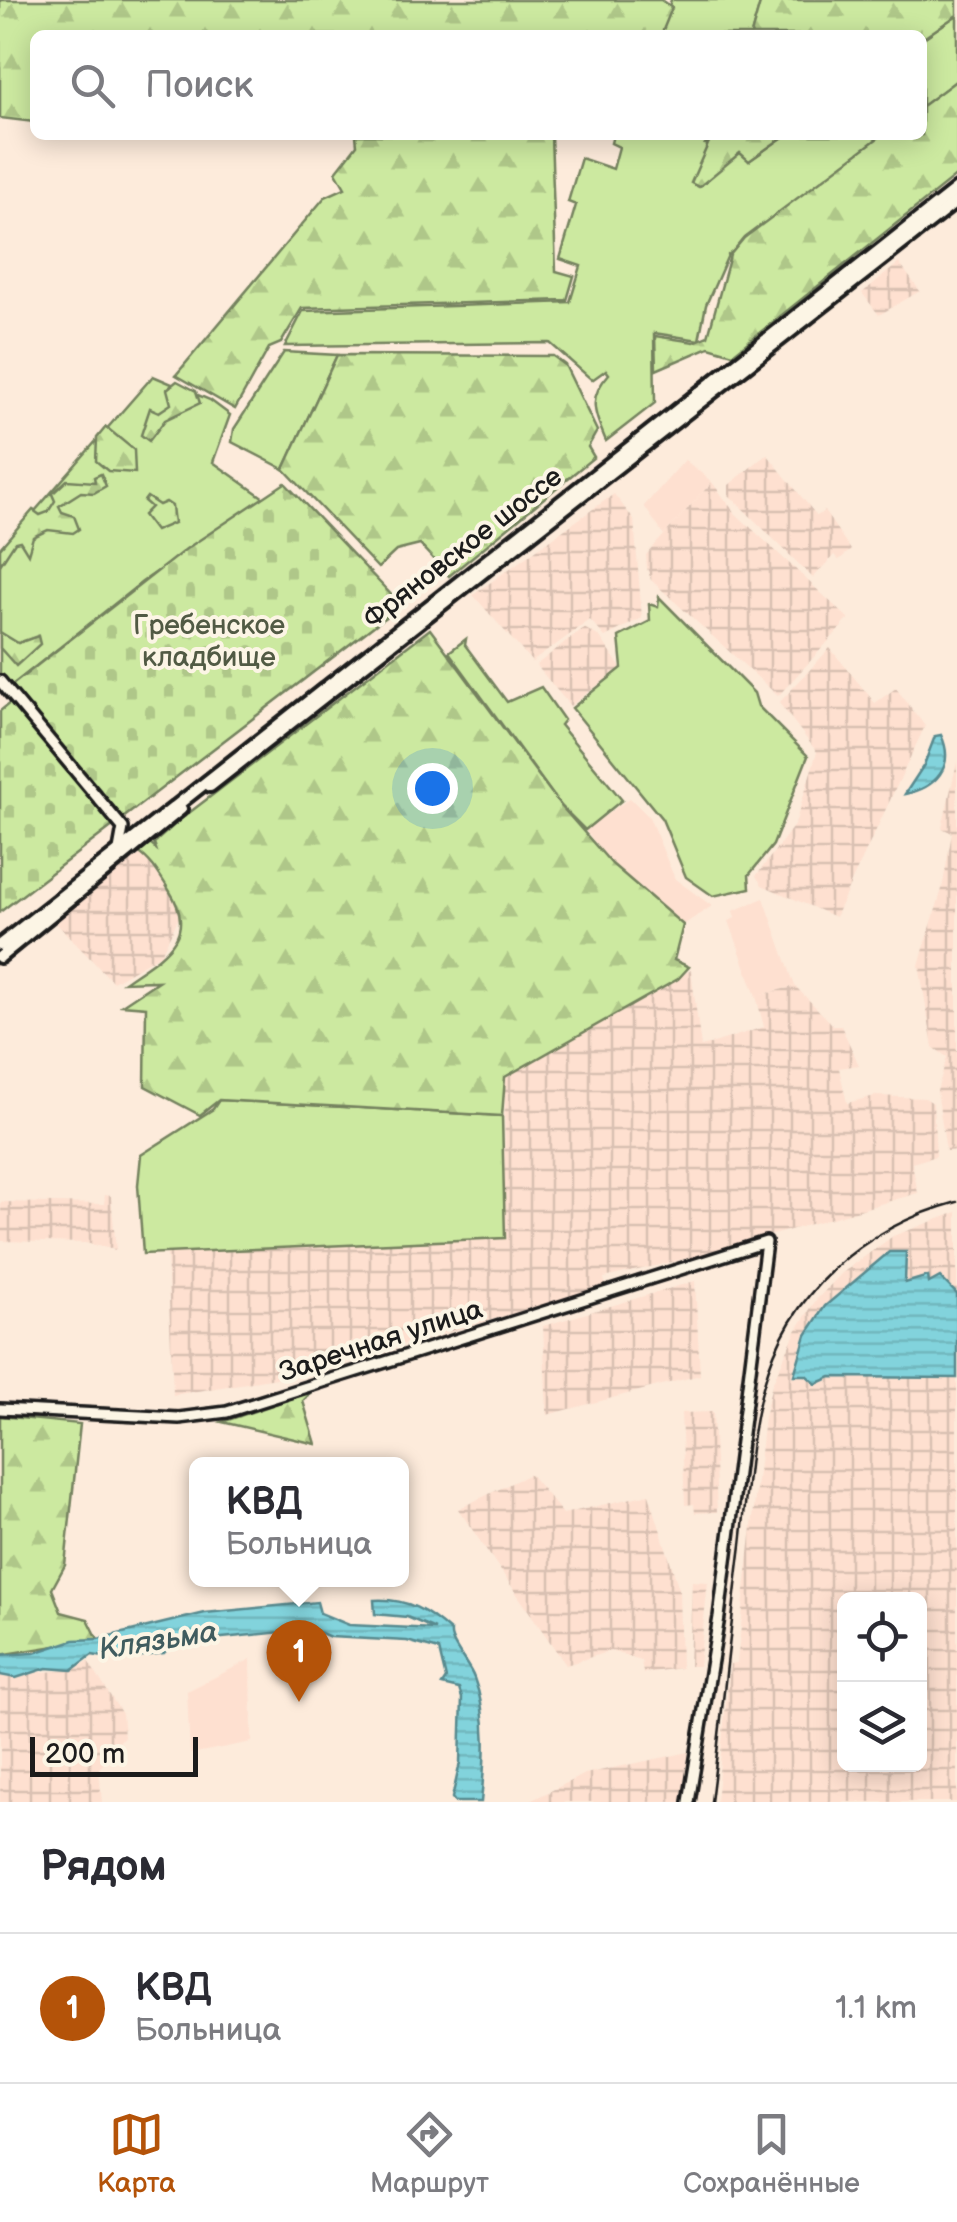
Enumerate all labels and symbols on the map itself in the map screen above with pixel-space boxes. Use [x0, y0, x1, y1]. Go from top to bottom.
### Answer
street label: Фряновское шоссе [357, 460, 569, 636]
park label: Гребенское кладбище [133, 609, 285, 674]
your location [407, 763, 458, 814]
street label: Заречная улица [275, 1292, 487, 1389]
water label: Клязьма [96, 1614, 220, 1668]
pin: 1 [266, 1620, 332, 1702]
scale bar [30, 1732, 198, 1776]

